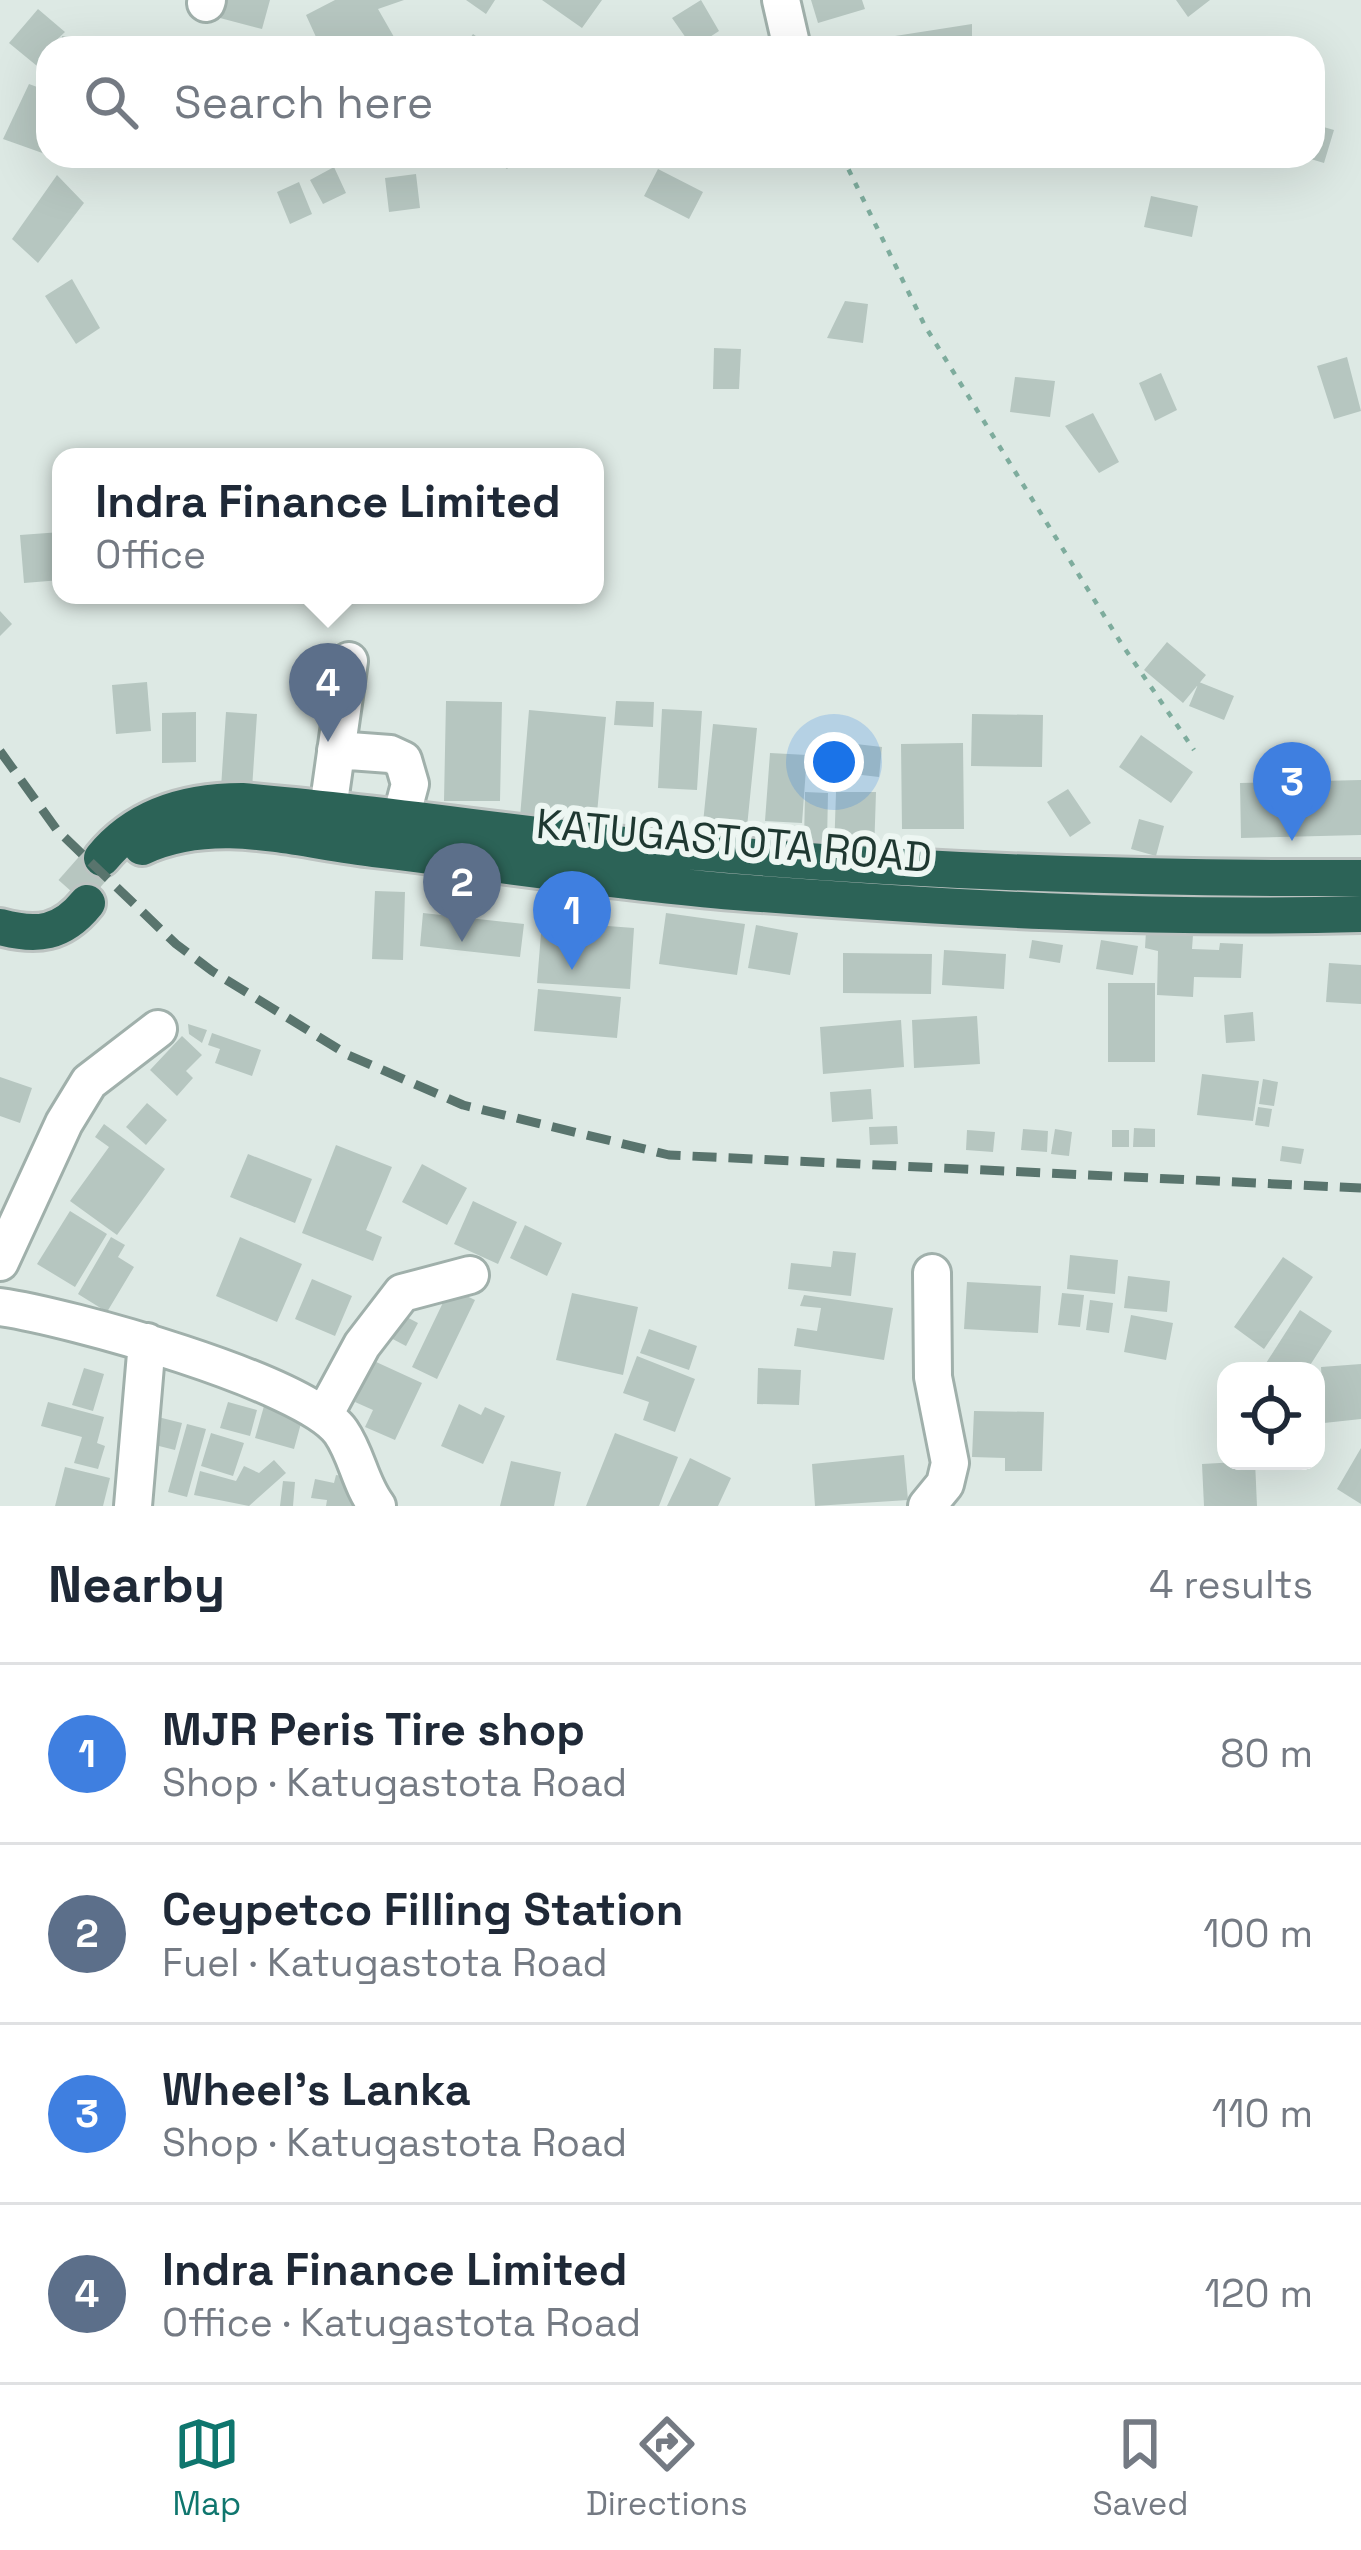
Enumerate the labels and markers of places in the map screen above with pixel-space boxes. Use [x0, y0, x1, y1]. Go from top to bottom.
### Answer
pin: 4 [289, 643, 367, 742]
pin: 3 [1253, 742, 1331, 841]
pin: 2 [423, 843, 501, 942]
pin: 1 [533, 871, 611, 970]

